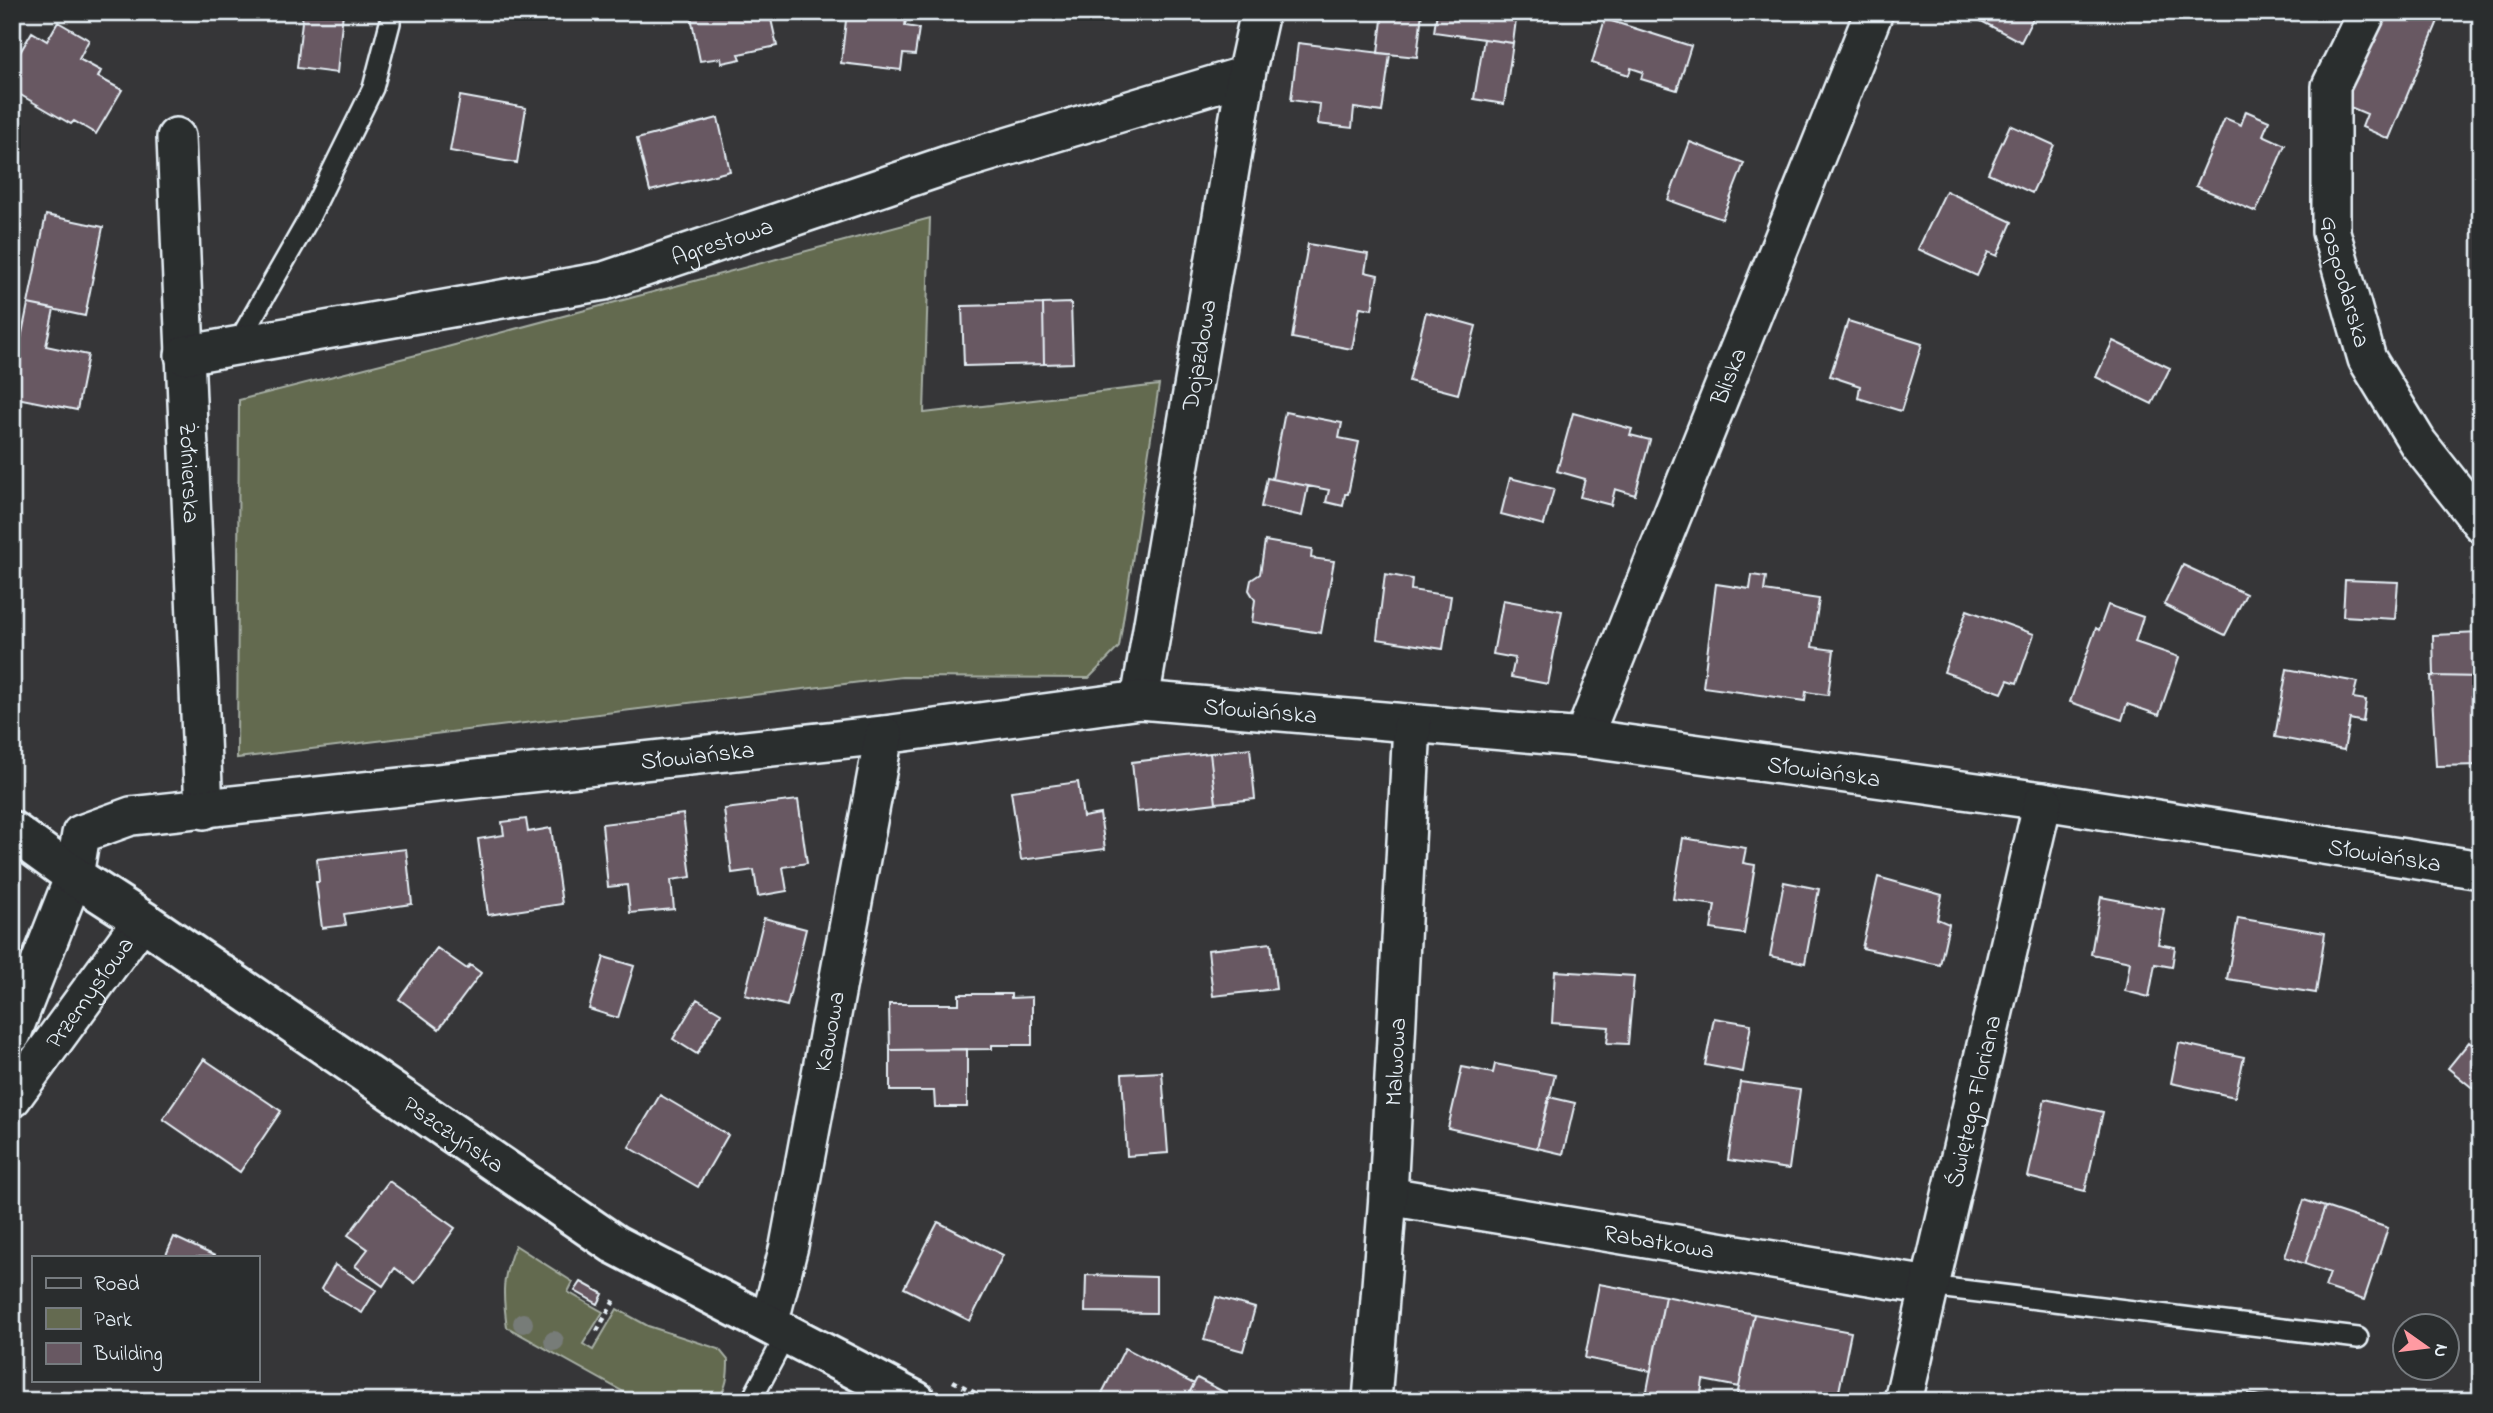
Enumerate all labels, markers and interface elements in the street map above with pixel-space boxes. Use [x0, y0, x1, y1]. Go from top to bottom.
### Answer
street label: Agrestowa [667, 210, 778, 277]
street label: Gospodarska [2311, 216, 2378, 352]
street label: Dojazdowa [1174, 297, 1228, 415]
street label: Bliska [1703, 343, 1758, 412]
street label: Żołnierska [168, 422, 207, 524]
street label: Słowiańska [1202, 691, 1318, 735]
street label: Słowiańska [639, 734, 756, 781]
street label: Słowiańska [1765, 748, 1882, 799]
street label: Słowiańska [2325, 831, 2443, 883]
street label: Przemysłowa [38, 930, 144, 1057]
street label: Kawowa [807, 988, 856, 1075]
street label: Świętego Floriana [1938, 1012, 2012, 1191]
street label: Malwowa [1378, 1017, 1417, 1107]
street label: Pszczyńska [395, 1089, 510, 1184]
street label: Rabatkowa [1601, 1217, 1717, 1270]
legend [32, 1256, 259, 1382]
text: Road [94, 1270, 140, 1300]
text: Park [94, 1306, 133, 1336]
north arrow [2392, 1312, 2462, 1382]
text: Building [93, 1340, 163, 1372]
text: N [2425, 1341, 2455, 1360]

